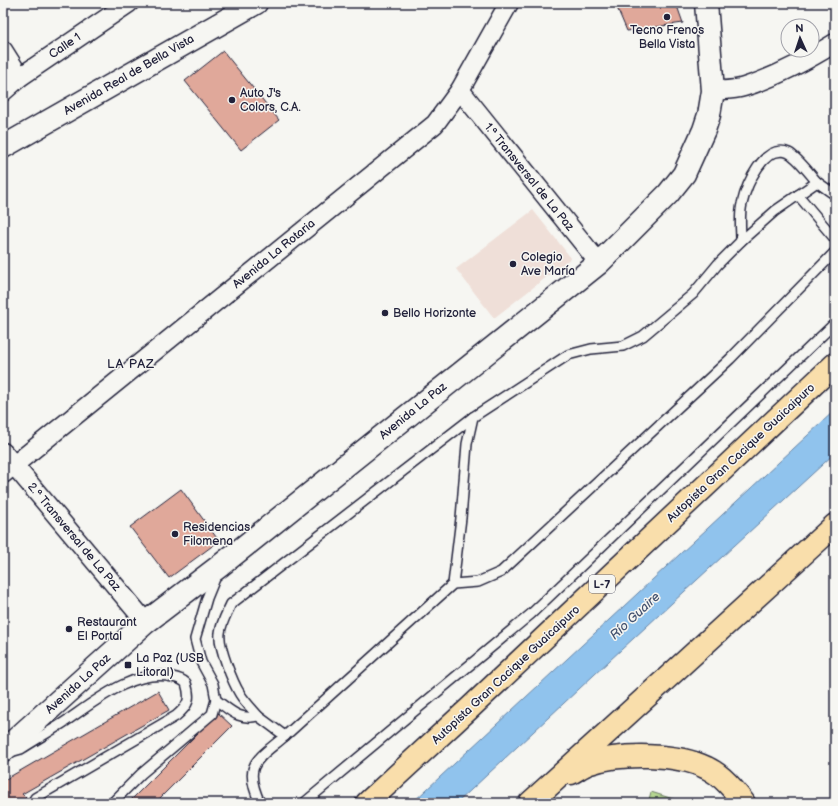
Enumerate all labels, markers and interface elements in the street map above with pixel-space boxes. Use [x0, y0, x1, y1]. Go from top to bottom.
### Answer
marker: Tecno Frenos Bella Vista [662, 12, 672, 22]
north arrow [780, 18, 820, 58]
text: N [795, 22, 804, 35]
place label: Tecno Frenos Bella Vista [630, 23, 704, 52]
street label: Calle 1 [46, 30, 84, 62]
street label: Avenida Real de Bella Vista [61, 31, 197, 119]
place label: Auto J's Colors, C.A. [240, 86, 301, 115]
marker: Auto J's Colors, C.A. [227, 95, 237, 105]
street label: 1.ª Transversal de La Paz [481, 120, 577, 234]
street label: Avenida La Rotaria [230, 216, 319, 292]
place label: Colegio Ave María [521, 250, 575, 279]
marker: Colegio Ave María [508, 259, 518, 269]
place label: Bello Horizonte [393, 306, 476, 321]
marker: Bello Horizonte [380, 308, 390, 318]
district label: LA PAZ [107, 356, 155, 372]
street label: Avenida La Paz [376, 379, 450, 443]
street label: Autopista Gran Cacique Guaicaipuro [664, 380, 818, 526]
street label: 2.ª Transversal de La Paz [24, 480, 124, 594]
place label: Residencias Filomena [183, 520, 250, 549]
marker: Residencias Filomena [170, 529, 180, 539]
road number: L-7 [589, 575, 615, 593]
water label: Río Guaire [607, 588, 664, 643]
street label: Autopista Gran Cacique Guaicaipuro [429, 602, 583, 748]
place label: Restaurant El Portal [77, 615, 137, 644]
marker: Restaurant El Portal [64, 624, 74, 634]
street label: Avenida La Paz [42, 651, 114, 717]
place label: La Paz (USB Litoral) [136, 651, 204, 680]
marker: La Paz (USB Litoral) [123, 660, 133, 670]

